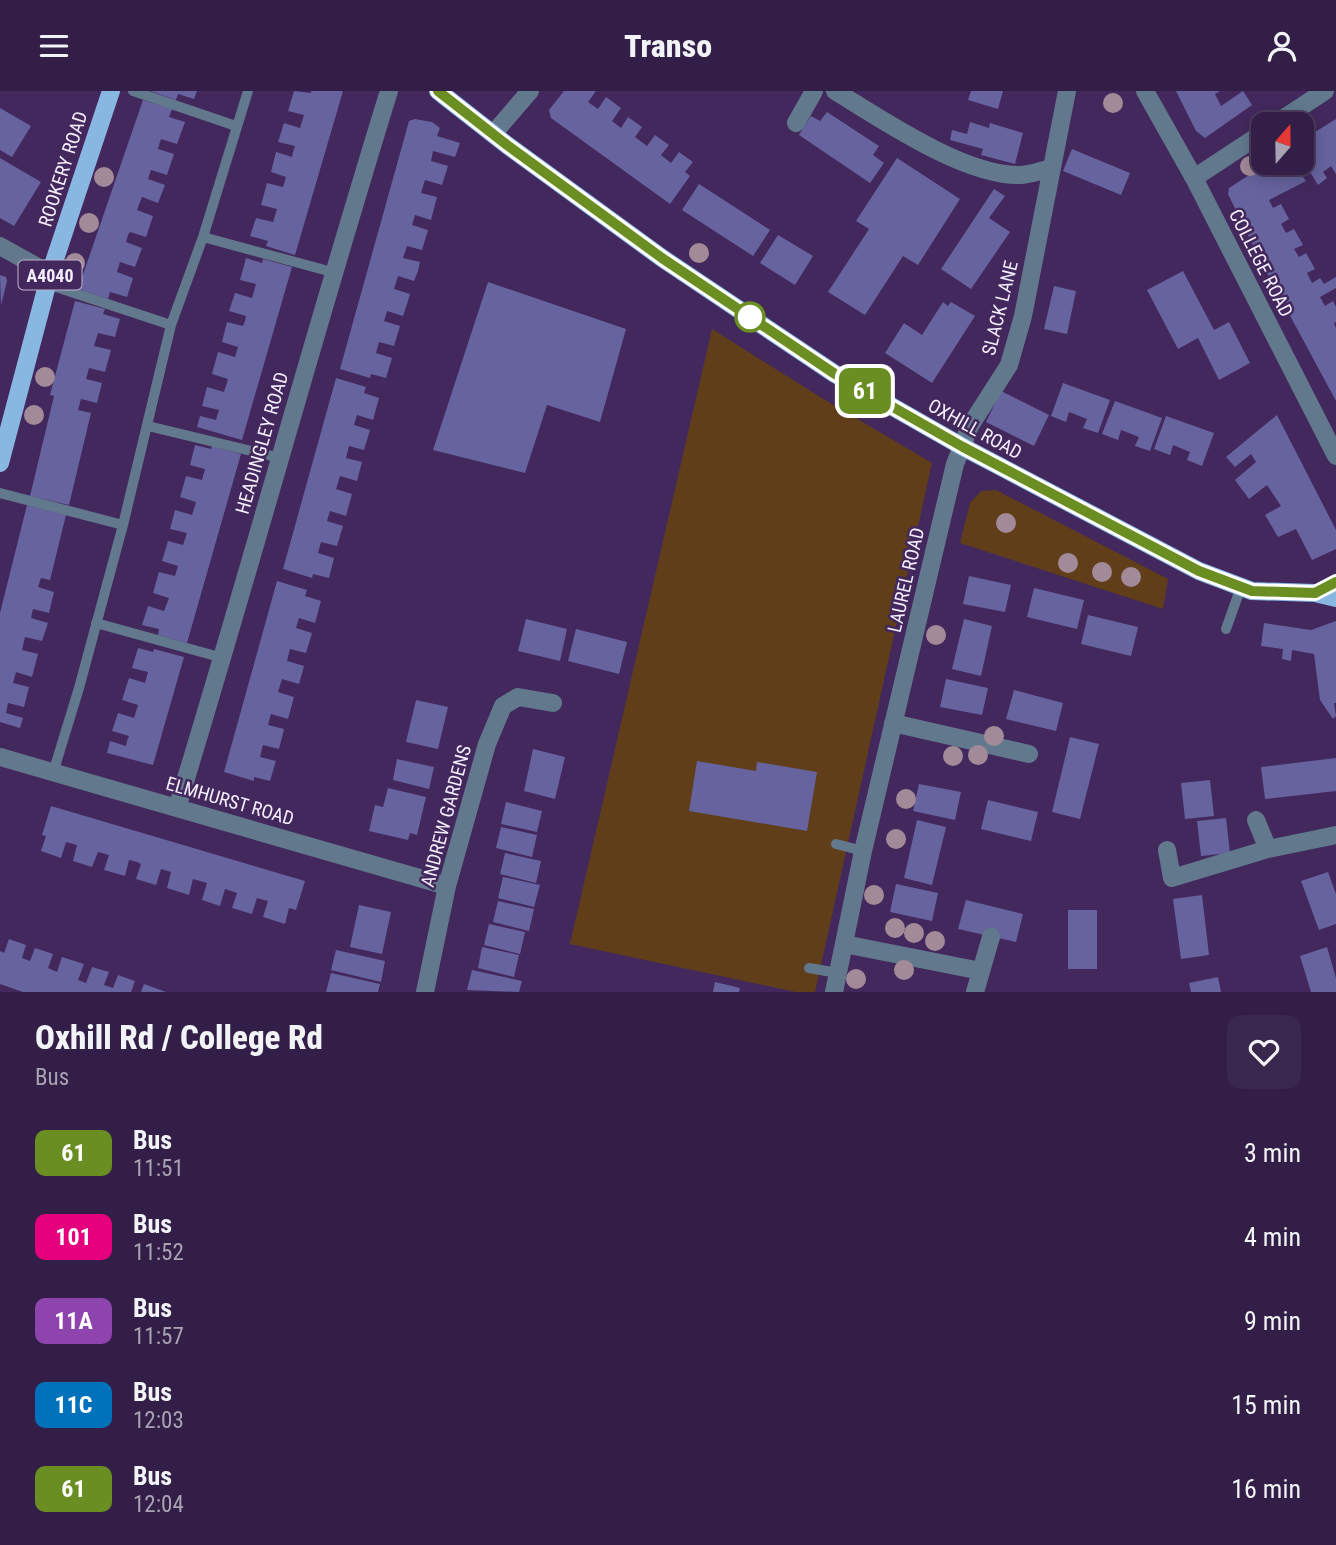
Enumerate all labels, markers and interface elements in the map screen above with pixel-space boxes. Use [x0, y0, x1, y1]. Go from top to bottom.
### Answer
icon: menu [35, 27, 73, 65]
text: Transo [624, 27, 712, 65]
icon: person [1263, 27, 1301, 65]
street label: ROOKERY ROAD [34, 108, 92, 230]
north arrow [1251, 112, 1314, 175]
map controls [1251, 112, 1314, 175]
street label: COLLEGE ROAD [1224, 205, 1298, 321]
street label: SLACK LANE [977, 258, 1023, 358]
road number: A4040 [19, 260, 82, 289]
unlabelled marker [735, 302, 765, 332]
line badge: 61 [834, 368, 896, 414]
street label: HEADINGLEY ROAD [231, 369, 293, 517]
text: 61 [853, 377, 877, 405]
street label: OXHILL ROAD [924, 394, 1026, 464]
street label: LAUREL ROAD [883, 525, 929, 635]
street label: ANDREW GARDENS [416, 742, 476, 890]
street label: ELMHURST ROAD [163, 772, 297, 830]
button: heart [1227, 1015, 1301, 1089]
text: Oxhill Rd / College Rd [35, 1018, 323, 1057]
text: Bus [35, 1064, 69, 1091]
text: Bus [133, 1125, 172, 1155]
text: 3 min [1244, 1138, 1301, 1168]
text: 61 [61, 1139, 86, 1167]
text: 11:51 [133, 1155, 184, 1182]
text: Bus [133, 1209, 172, 1239]
text: 4 min [1244, 1222, 1301, 1252]
text: 101 [55, 1223, 92, 1251]
text: 11:52 [133, 1239, 184, 1266]
text: Bus [133, 1293, 172, 1323]
text: 9 min [1244, 1306, 1301, 1336]
text: 11A [54, 1307, 93, 1335]
text: 11:57 [133, 1323, 184, 1350]
text: Bus [133, 1377, 172, 1407]
text: 15 min [1231, 1390, 1301, 1420]
text: 11C [55, 1391, 92, 1419]
text: 12:03 [133, 1407, 184, 1434]
text: Bus [133, 1461, 172, 1491]
text: 16 min [1231, 1474, 1301, 1504]
text: 61 [61, 1475, 86, 1503]
text: 12:04 [133, 1491, 184, 1518]

